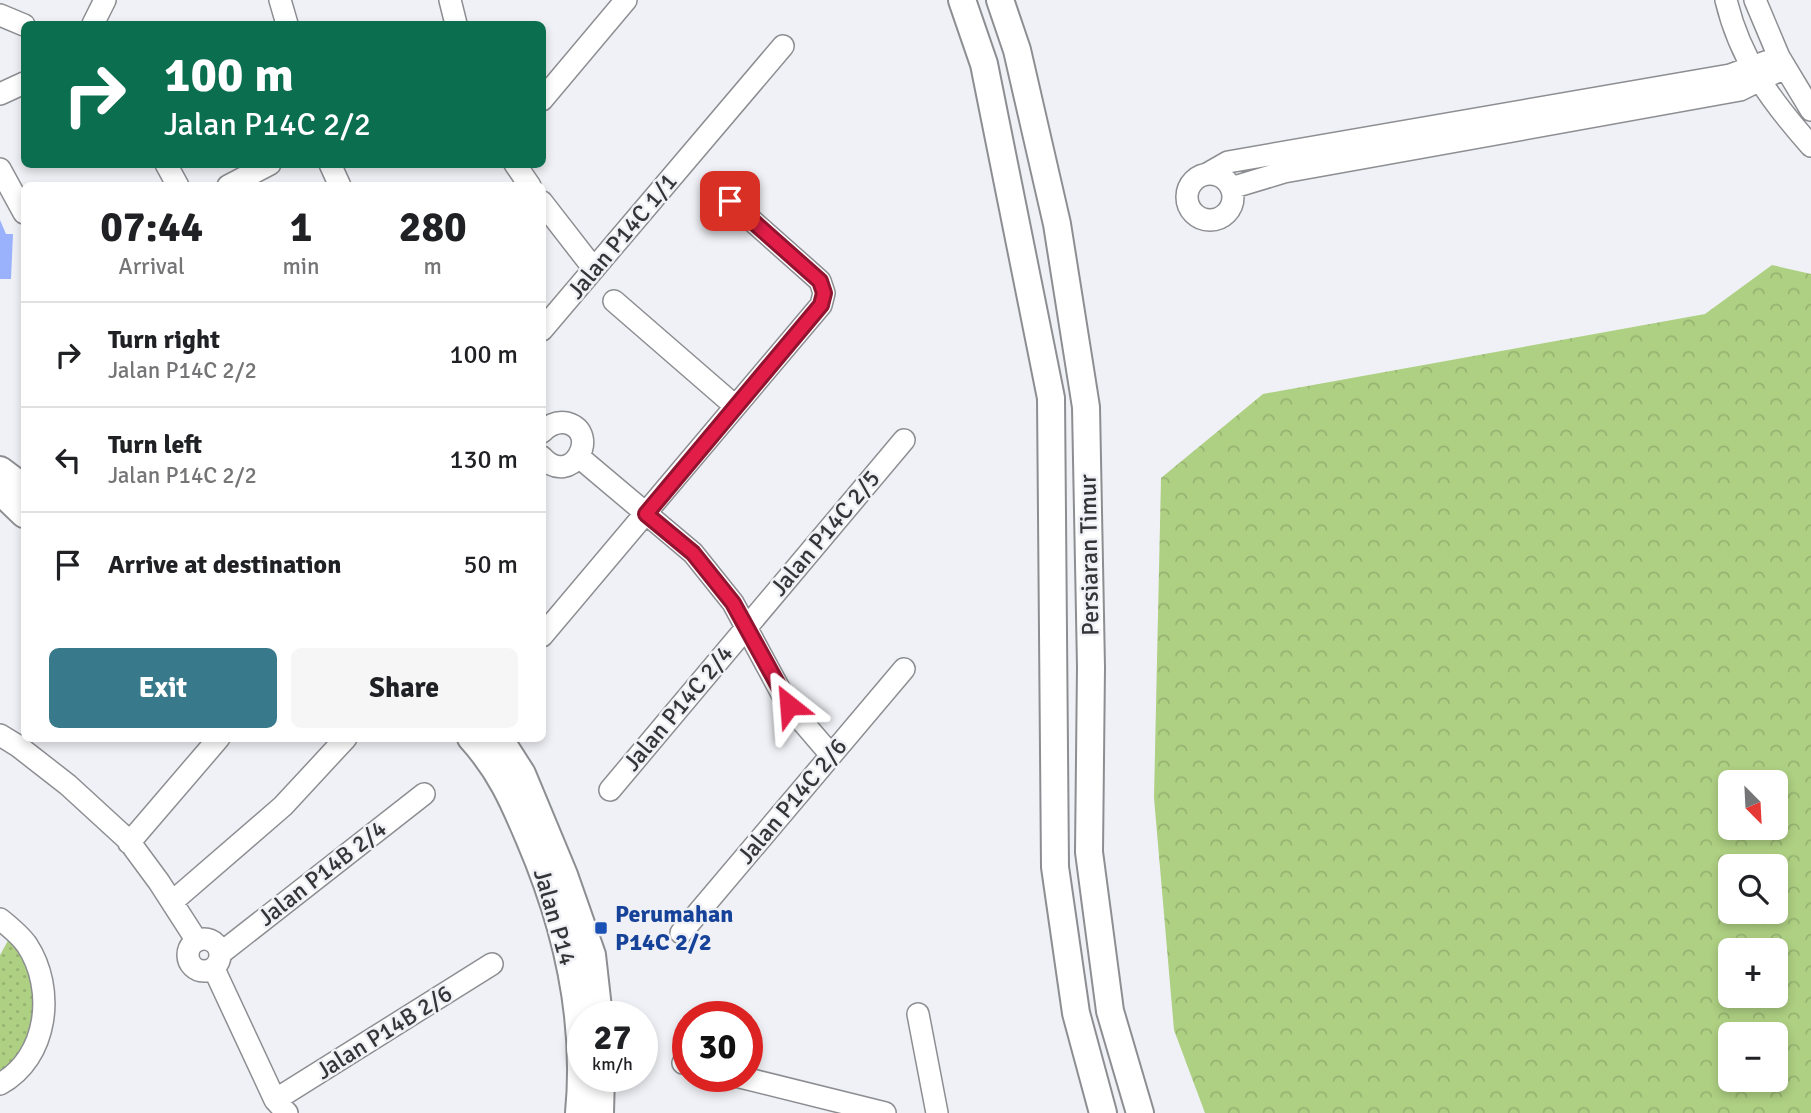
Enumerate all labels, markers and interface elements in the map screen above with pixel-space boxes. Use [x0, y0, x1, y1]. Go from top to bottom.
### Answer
text: 100 m [164, 45, 294, 105]
icon: right [49, 49, 140, 140]
text: Jalan P14C 2/2 [164, 105, 371, 144]
street label: Jalan P14C 1/1 [561, 167, 683, 305]
pin [700, 171, 760, 231]
icon: arrive [711, 182, 749, 220]
text: 07:44 [100, 202, 203, 253]
text: 1 [290, 202, 312, 253]
text: 280 [399, 202, 467, 253]
text: Arrival [119, 252, 185, 281]
text: min [282, 252, 320, 281]
text: m [424, 252, 442, 281]
text: Turn right [108, 324, 220, 356]
icon: right [49, 336, 87, 374]
text: 100 m [449, 339, 518, 371]
text: Jalan P14C 2/2 [108, 356, 257, 385]
text: Turn left [108, 429, 202, 461]
icon: left [49, 441, 87, 479]
text: 130 m [449, 444, 518, 476]
text: Jalan P14C 2/2 [108, 461, 257, 490]
street label: Jalan P14C 2/5 [764, 464, 886, 602]
street label: Persiaran Timur [1073, 474, 1105, 636]
icon: arrive [49, 546, 87, 584]
text: Arrive at destination [108, 549, 341, 581]
text: 50 m [463, 549, 518, 581]
street label: Jalan P14C 2/4 [617, 639, 739, 777]
button: Exit [49, 648, 277, 728]
button: Share [291, 648, 518, 728]
position arrow [752, 668, 826, 742]
street label: Jalan P14C 2/6 [731, 732, 853, 870]
north arrow [1718, 770, 1788, 840]
map controls [1718, 770, 1788, 1092]
street label: Jalan P14B 2/4 [252, 813, 392, 933]
button: search [1718, 854, 1788, 924]
street label: Jalan P14 [527, 865, 583, 969]
place label: Perumahan P14C 2/2 [615, 899, 733, 957]
marker: Perumahan P14C 2/2 [593, 920, 609, 936]
button: + [1718, 938, 1788, 1008]
street label: Jalan P14B 2/6 [310, 978, 458, 1086]
speed limit sign: 30 [672, 1001, 763, 1092]
text: 27 [594, 1016, 631, 1059]
button: − [1718, 1022, 1788, 1092]
text: km/h [592, 1053, 633, 1075]

